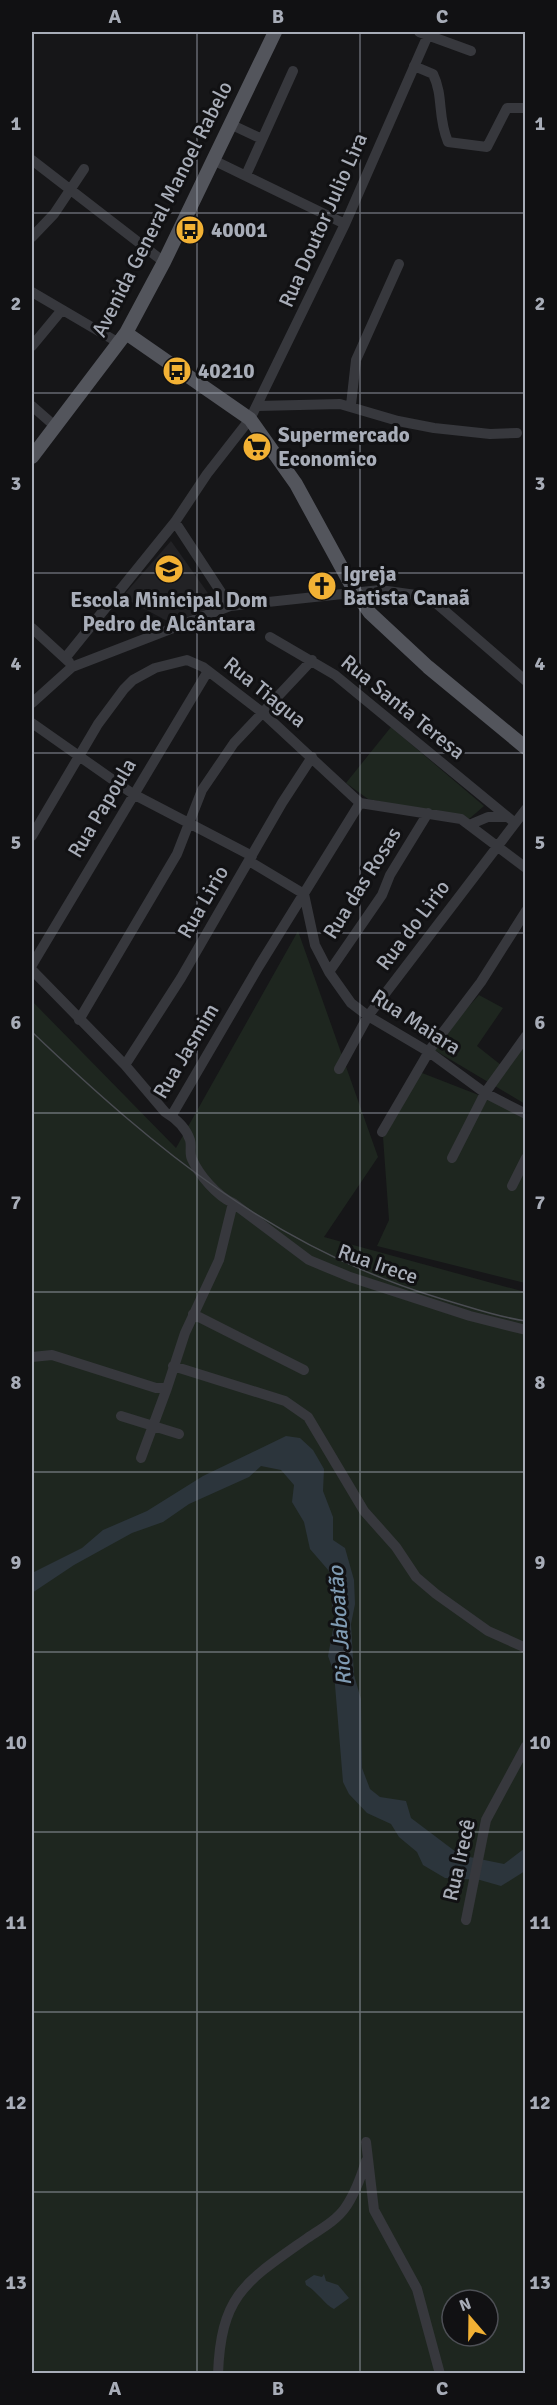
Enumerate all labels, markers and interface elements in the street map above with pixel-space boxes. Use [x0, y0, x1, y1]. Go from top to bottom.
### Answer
text: A [109, 4, 122, 29]
text: B [272, 4, 284, 29]
text: C [436, 4, 448, 29]
street label: Avenida General Manoel Rabelo [86, 77, 238, 341]
text: 1 [11, 111, 22, 136]
text: 1 [535, 111, 546, 136]
street label: Rua Doutor Julio Lira [273, 129, 373, 311]
bus stop icon: 40001 [174, 214, 206, 246]
place label: 40001 [211, 217, 268, 243]
text: 2 [11, 291, 21, 316]
text: 2 [535, 291, 545, 316]
bus stop icon: 40210 [161, 355, 193, 387]
place label: 40210 [198, 358, 255, 384]
place label: Supermercado Economico [278, 422, 410, 472]
supermarket icon: Supermercado Economico [241, 431, 273, 463]
text: 3 [11, 471, 21, 496]
text: 3 [535, 471, 545, 496]
school or university icon: Escola Minicipal Dom Pedro de Alcântara [153, 553, 185, 585]
place label: Igreja Batista Canaã [343, 561, 470, 611]
church icon: Igreja Batista Canaã [306, 570, 338, 602]
place label: Escola Minicipal Dom Pedro de Alcântara [70, 587, 268, 637]
street label: Rua Santa Teresa [336, 649, 470, 765]
text: 4 [11, 651, 22, 676]
street label: Rua Tiagua [218, 651, 312, 733]
text: 4 [535, 651, 546, 676]
street label: Rua Papoula [62, 754, 142, 862]
street label: Rua das Rosas [317, 822, 407, 944]
text: 5 [11, 830, 21, 855]
text: 5 [535, 830, 545, 855]
street label: Rua Lirio [172, 861, 234, 943]
street label: Rua do Lirio [371, 875, 455, 975]
street label: Rua Maiara [367, 984, 465, 1060]
street label: Rua Jasmim [147, 999, 225, 1103]
text: 6 [11, 1010, 22, 1035]
text: 6 [535, 1010, 546, 1035]
text: 7 [11, 1190, 22, 1215]
text: 7 [535, 1190, 546, 1215]
street label: Rua Irece [334, 1238, 422, 1290]
text: 8 [11, 1370, 22, 1395]
text: 8 [535, 1370, 546, 1395]
text: 9 [11, 1550, 22, 1575]
text: 9 [535, 1550, 546, 1575]
water label: Rio Jaboatão [322, 1564, 357, 1687]
text: 10 [5, 1730, 27, 1755]
text: 10 [529, 1730, 551, 1755]
street label: Rua Irecê [437, 1817, 481, 1903]
text: 11 [5, 1910, 27, 1935]
text: 11 [529, 1910, 551, 1935]
text: 12 [5, 2090, 27, 2115]
text: 12 [529, 2090, 551, 2115]
text: 13 [5, 2270, 27, 2295]
text: 13 [529, 2270, 551, 2295]
north arrow [440, 2288, 500, 2348]
text: N [457, 2294, 474, 2316]
text: A [109, 2376, 122, 2401]
text: B [272, 2376, 284, 2401]
text: C [436, 2376, 448, 2401]

